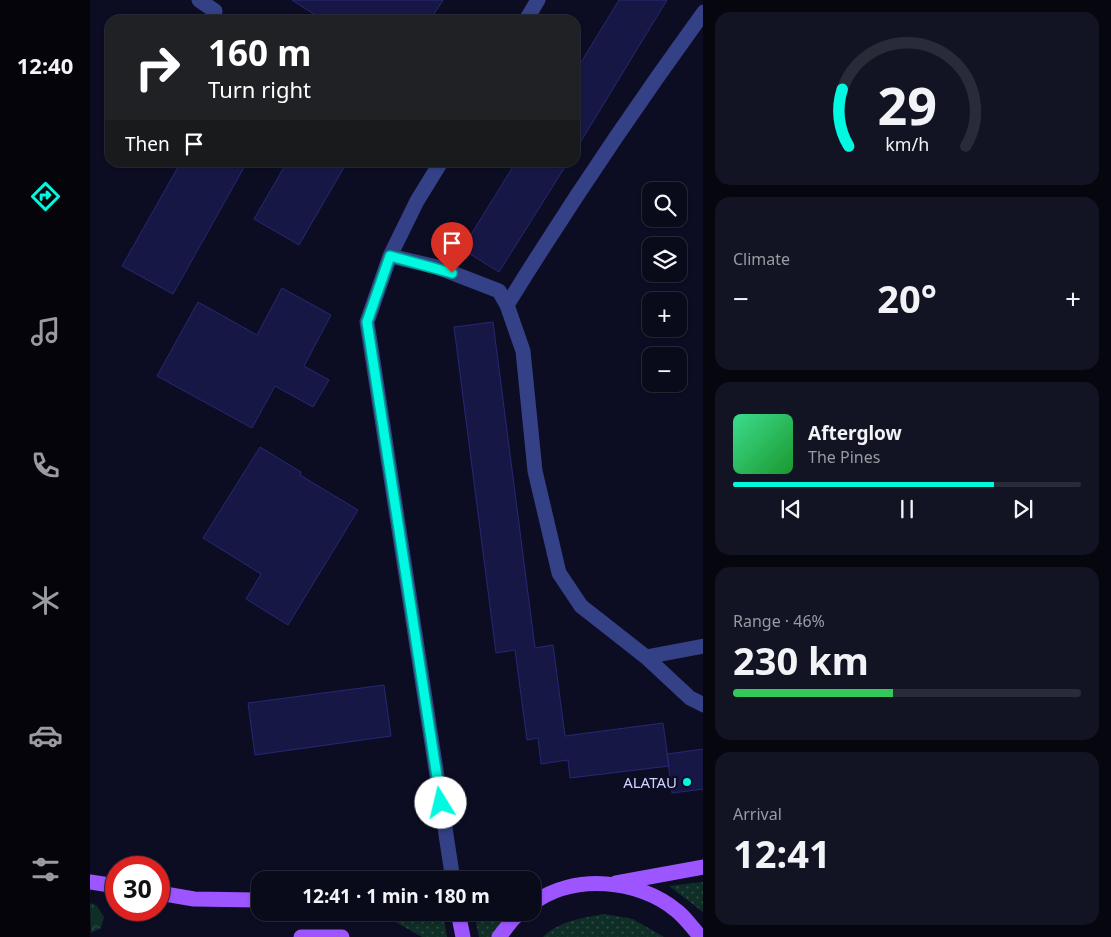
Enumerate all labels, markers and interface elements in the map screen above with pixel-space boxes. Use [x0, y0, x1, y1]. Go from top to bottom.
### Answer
text: 160 m [208, 29, 311, 76]
icon: right [125, 35, 190, 100]
text: 12:40 [17, 50, 73, 80]
text: 29 [877, 69, 937, 140]
text: Turn right [208, 74, 311, 104]
icon: arrive [180, 130, 208, 158]
text: Then [125, 131, 170, 157]
text: km/h [885, 132, 929, 156]
icon: directions [28, 179, 63, 214]
map controls [642, 182, 687, 392]
button: search [642, 182, 687, 227]
pin [431, 222, 473, 273]
icon: arrive [438, 229, 466, 257]
button: layers [642, 237, 687, 282]
text: Climate [733, 248, 790, 270]
text: 20° [877, 272, 937, 324]
text: − [733, 279, 749, 317]
text: + [1065, 279, 1081, 317]
button: + [642, 292, 687, 337]
icon: music [28, 314, 63, 349]
button: − [642, 347, 687, 392]
text: Afterglow [808, 420, 902, 446]
text: The Pines [808, 446, 880, 468]
icon: phone [28, 448, 63, 483]
icon: previous [777, 495, 805, 523]
icon: pause [893, 495, 921, 523]
icon: next [1009, 495, 1037, 523]
icon: climate [28, 583, 63, 618]
text: Range · 46% [733, 610, 825, 632]
text: 230 km [733, 634, 869, 686]
icon: car [28, 718, 63, 753]
place label: ALATAU [623, 772, 677, 792]
position arrow [414, 776, 466, 828]
marker: ALATAU [681, 776, 693, 788]
text: Arrival [733, 803, 782, 825]
text: 12:41 [733, 827, 831, 879]
icon: filters [28, 852, 63, 887]
speed limit sign: 30 [105, 856, 170, 921]
text: 12:41 · 1 min · 180 m [302, 883, 490, 909]

